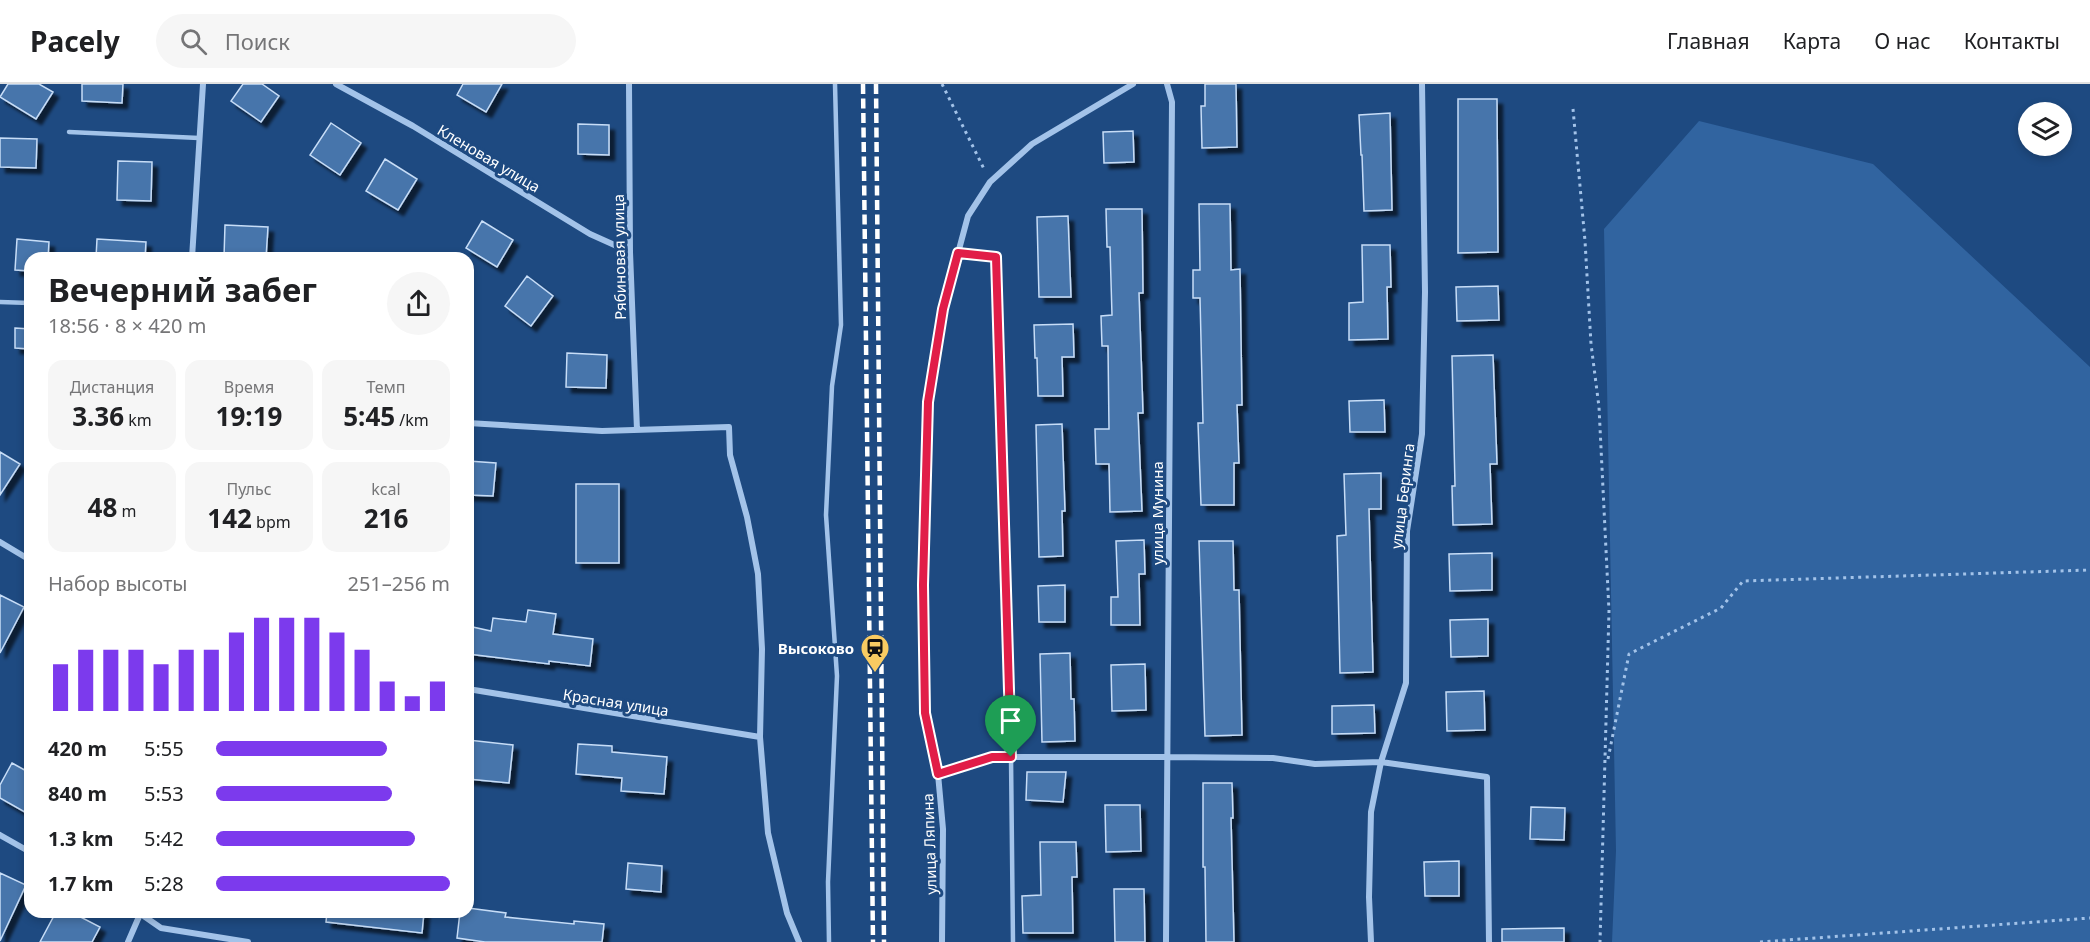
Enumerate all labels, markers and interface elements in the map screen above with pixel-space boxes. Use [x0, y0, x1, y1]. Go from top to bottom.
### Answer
search box [156, 14, 576, 68]
text: Pacely [30, 22, 120, 60]
icon: search [177, 25, 210, 58]
text: Поиск [225, 26, 290, 56]
text: Главная [1667, 27, 1750, 55]
text: Карта [1783, 27, 1841, 55]
text: О нас [1874, 27, 1931, 55]
text: Контакты [1964, 27, 2060, 55]
map controls [2018, 102, 2072, 156]
button: layers [2018, 102, 2072, 156]
street label: Кленовая улица [434, 119, 544, 197]
street label: Рябиновая улица [608, 194, 630, 320]
text: Вечерний забег [48, 267, 317, 312]
button: share [387, 272, 450, 335]
text: 18:56 · 8 × 420 m [48, 312, 206, 339]
text: Дистанция [70, 376, 154, 398]
text: Время [224, 376, 274, 398]
text: Темп [366, 376, 406, 398]
text: 3.36 [72, 398, 124, 434]
text: 19:19 [216, 398, 282, 434]
text: 5:45 [343, 398, 395, 434]
text: km [124, 409, 152, 431]
text: /km [395, 409, 429, 431]
street label: улица Беринга [1386, 442, 1418, 550]
street label: улица Мунина [1147, 461, 1167, 565]
text: Пульс [226, 478, 272, 500]
text: kcal [371, 478, 401, 500]
text: 48 [88, 489, 117, 525]
text: m [117, 500, 136, 522]
text: 142 [207, 500, 252, 536]
text: 216 [364, 500, 408, 536]
text: bpm [252, 511, 291, 533]
text: Набор высоты [48, 570, 187, 597]
text: 251–256 m [347, 570, 450, 597]
station icon: Высоково [859, 632, 891, 674]
place label: Высоково [778, 638, 854, 658]
street label: Красная улица [562, 684, 670, 720]
pin [985, 695, 1036, 757]
icon: arrive [994, 704, 1027, 737]
text: 420 m [48, 735, 107, 762]
text: 5:55 [144, 735, 184, 762]
text: 840 m [48, 780, 107, 807]
text: 5:53 [144, 780, 184, 807]
street label: улица Ляпина [917, 793, 941, 895]
text: 1.3 km [48, 825, 114, 852]
text: 5:42 [144, 825, 184, 852]
text: 1.7 km [48, 870, 114, 897]
text: 5:28 [144, 870, 184, 897]

